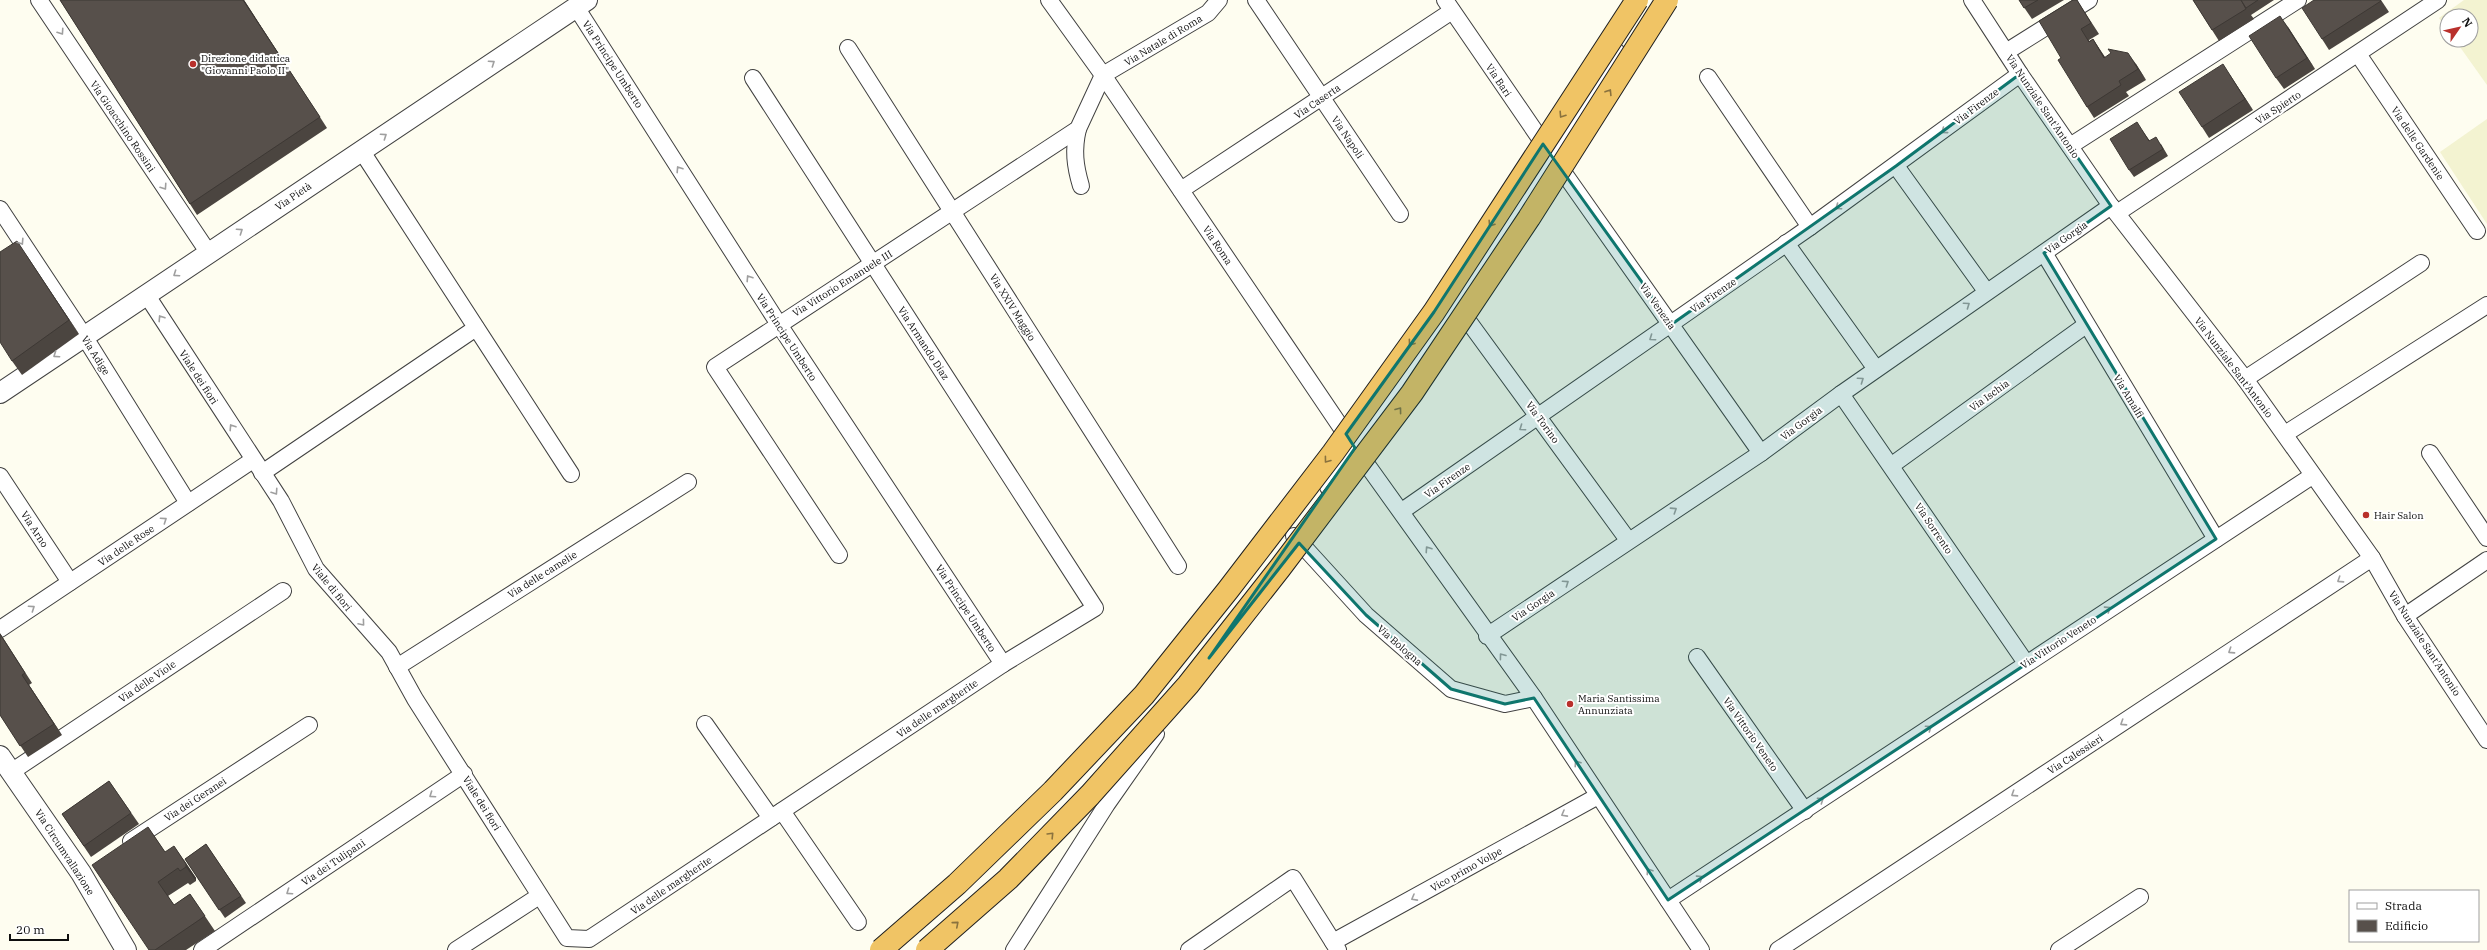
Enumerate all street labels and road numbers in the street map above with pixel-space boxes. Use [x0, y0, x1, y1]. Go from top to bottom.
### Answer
street label: Via Natale di Roma [1122, 12, 1205, 69]
street label: Via Principe Umberto [579, 18, 646, 111]
street label: Via Nunziale Sant'Antonio [2003, 52, 2082, 161]
street label: Via Bari [1483, 61, 1514, 99]
street label: Via Gioacchino Rossini [87, 78, 158, 174]
street label: Via Caserta [1292, 81, 1343, 122]
street label: Via Firenze [1951, 85, 2001, 128]
street label: Via Spierto [2253, 88, 2304, 127]
street label: Via delle Gardenie [2388, 104, 2447, 183]
street label: Via Napoli [1329, 114, 1367, 161]
street label: Via Pietà [273, 179, 314, 213]
street label: Via Gorgia [2043, 218, 2090, 257]
street label: Via Roma [1200, 223, 1236, 268]
street label: Via Vittorio Emanuele III [790, 247, 895, 320]
street label: Via XXIV Maggio [987, 271, 1039, 344]
street label: Via Firenze [1688, 275, 1739, 316]
street label: Via Venezia [1637, 280, 1679, 333]
street label: Via Principe Umberto [753, 291, 820, 384]
street label: Via Armando Diaz [895, 304, 952, 382]
street label: Via Nunziale Sant'Antonio [2191, 314, 2276, 420]
street label: Via Adige [78, 333, 113, 377]
street label: Viale dei fiori [176, 348, 221, 407]
street label: Via Amalfi [2110, 372, 2147, 420]
street label: Via Ischia [1967, 376, 2012, 414]
street label: Via Torino [1523, 399, 1562, 446]
street label: Via Gorgia [1778, 403, 1825, 443]
street label: Via Firenze [1422, 460, 1473, 501]
street label: Via Sorrento [1912, 500, 1956, 557]
street label: Via Arno [18, 509, 51, 550]
street label: Via delle Rose [96, 522, 157, 569]
street label: Via delle camelie [505, 548, 579, 601]
street label: Viale di fiori [309, 561, 355, 613]
street label: Via Principe Umberto [932, 562, 999, 655]
street label: Via Gorgia [1509, 586, 1558, 624]
street label: Via Nunziale Sant'Antonio [2386, 588, 2464, 699]
street label: Via Vittorio Veneto [2018, 613, 2099, 672]
street label: Via Bologna [1374, 622, 1425, 669]
street label: Via delle Viole [116, 658, 178, 705]
street label: Via delle margherite [894, 676, 980, 740]
street label: Via Vittorio Veneto [1720, 695, 1781, 774]
street label: Via Calessieri [2045, 732, 2105, 777]
street label: Viale dei fiori [460, 773, 504, 833]
street label: Via dei Geranei [162, 774, 229, 824]
street label: Via Circumvallazione [32, 807, 97, 898]
street label: Via dei Tulipani [299, 836, 368, 889]
street label: Vico primo Volpe [1428, 844, 1504, 895]
street label: Via delle margherite [628, 853, 714, 917]

